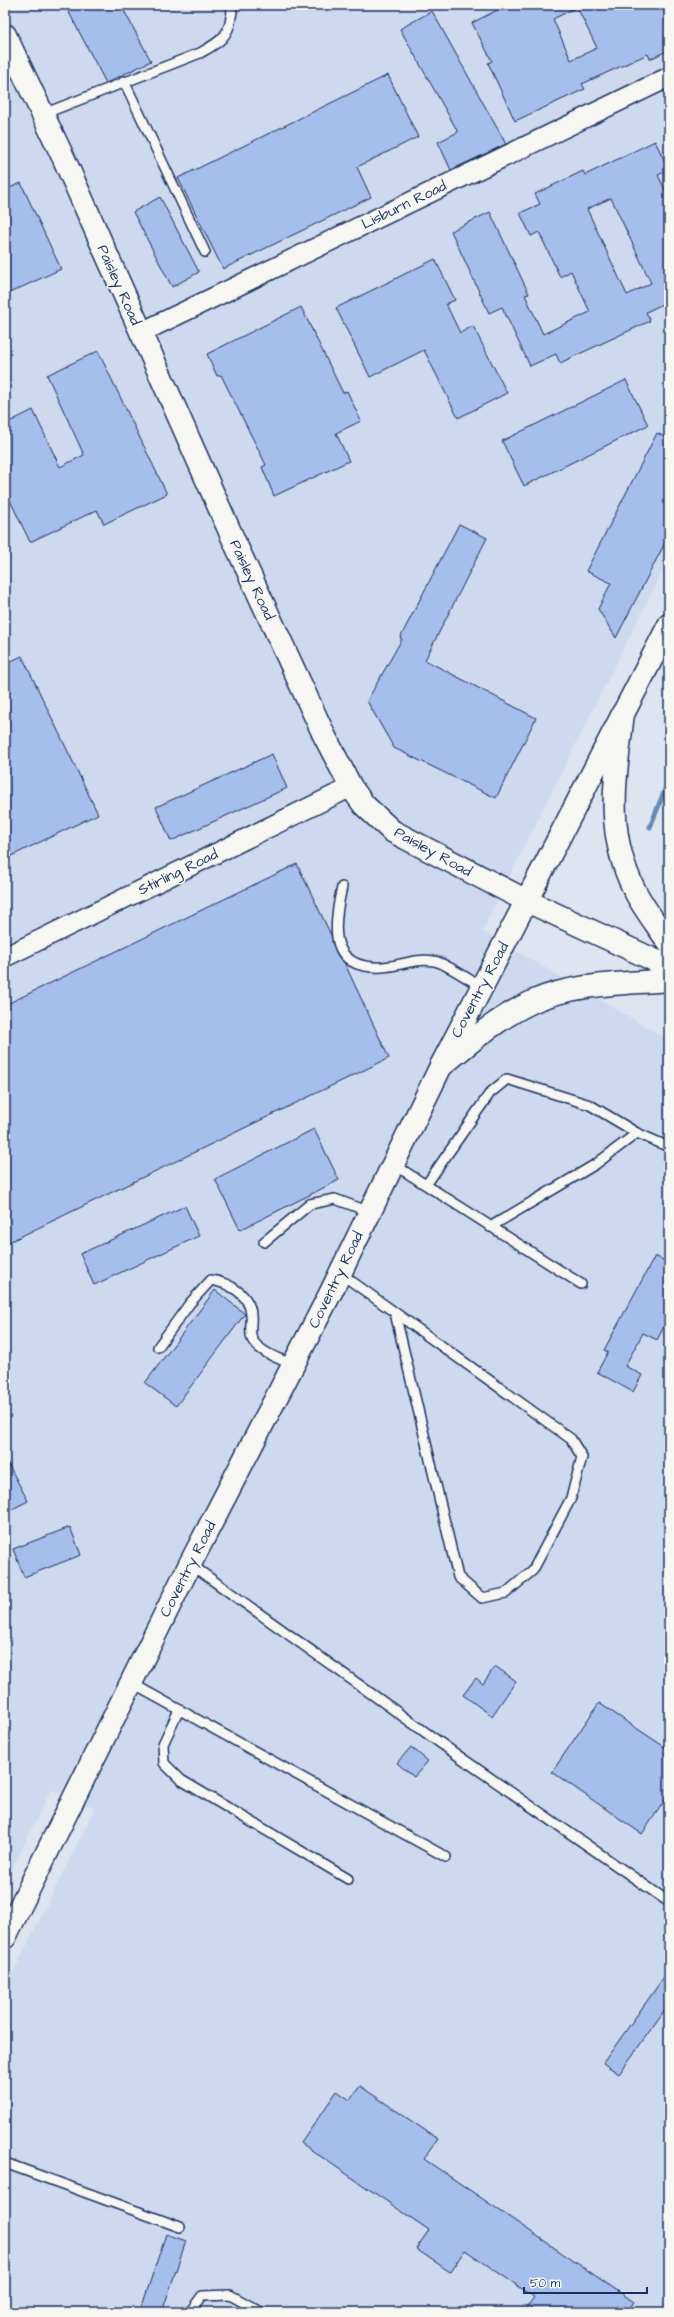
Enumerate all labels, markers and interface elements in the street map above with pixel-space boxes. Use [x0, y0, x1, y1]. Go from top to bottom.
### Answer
street label: Lisburn Road [358, 175, 450, 235]
street label: Paisley Road [91, 241, 146, 329]
street label: Paisley Road [223, 537, 280, 624]
street label: Paisley Road [390, 822, 476, 883]
street label: Stirling Road [134, 843, 222, 901]
street label: Coventry Road [446, 938, 515, 1042]
street label: Coventry Road [303, 1228, 370, 1332]
street label: Coventry Road [155, 1517, 222, 1621]
scale bar [524, 2269, 647, 2295]
text: 50 m [530, 2275, 561, 2292]

